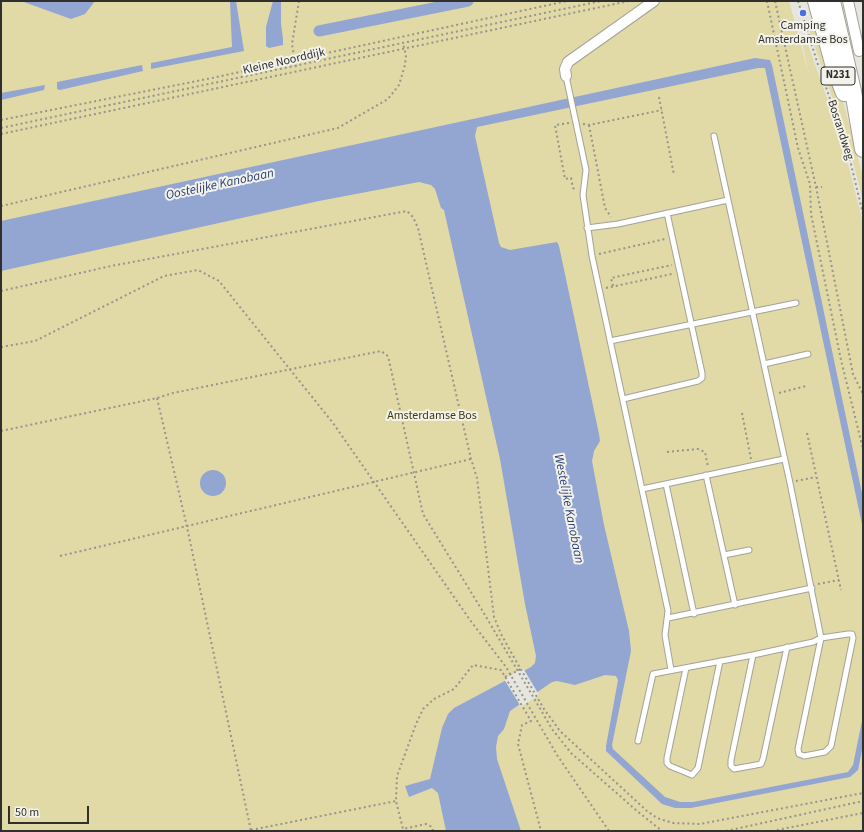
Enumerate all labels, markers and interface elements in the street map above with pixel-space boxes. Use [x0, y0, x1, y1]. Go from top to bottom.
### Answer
marker: Camping Amsterdamse Bos [798, 8, 808, 18]
place label: Camping Amsterdamse Bos [758, 19, 848, 47]
street label: Kleine Noorddijk [242, 46, 326, 78]
road number: N231 [821, 67, 855, 85]
street label: Bosrandweg [824, 98, 856, 162]
water label: Oostelijke Kanobaan [165, 166, 275, 204]
park label: Amsterdamse Bos [387, 409, 477, 423]
water label: Westelijke Kanobaan [550, 453, 586, 565]
scale bar [10, 798, 91, 824]
text: 50 m [15, 804, 39, 821]

